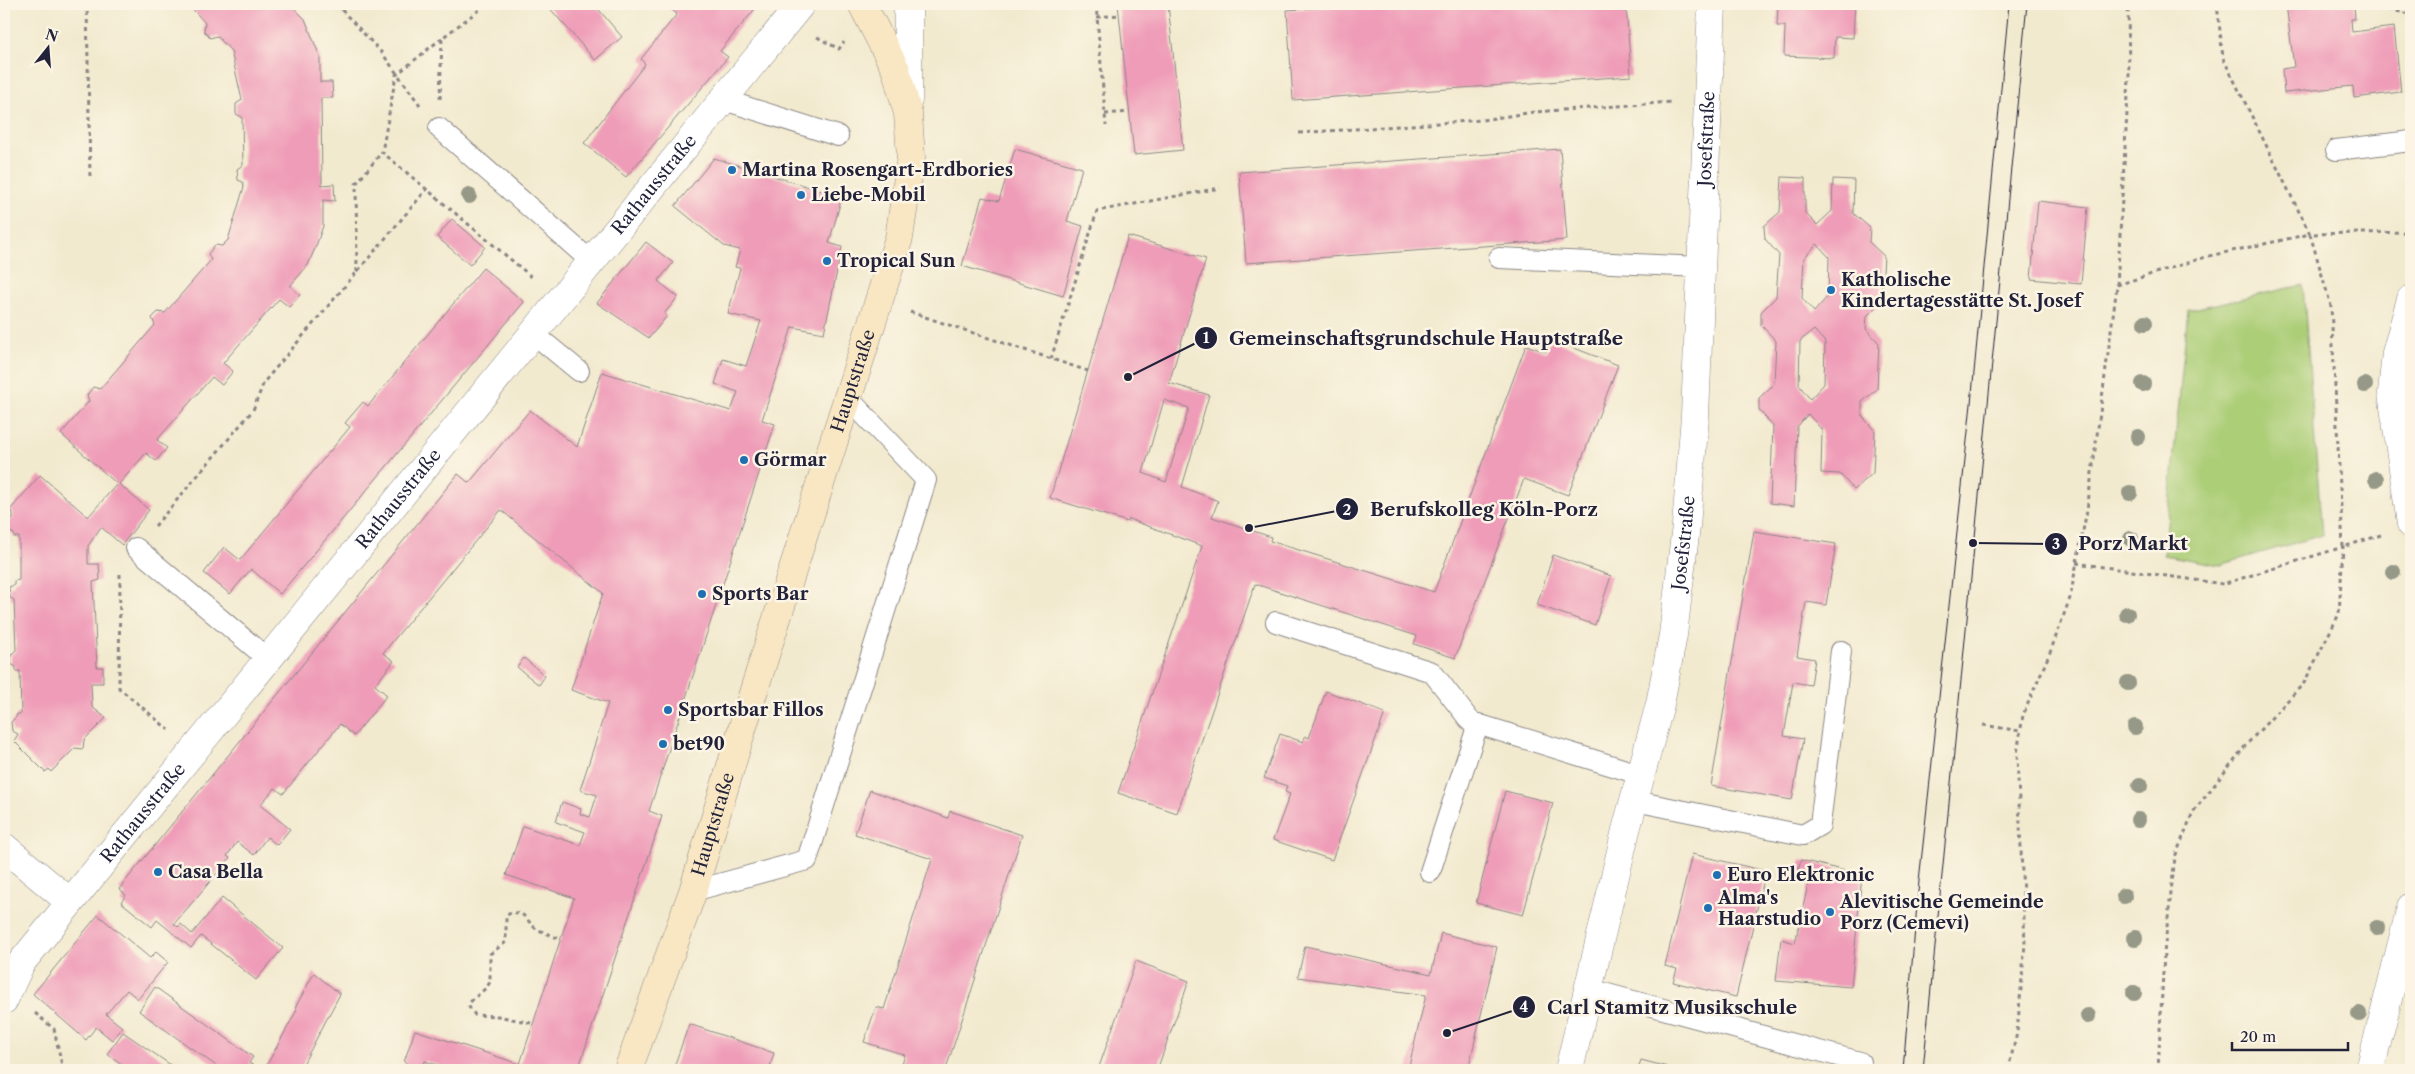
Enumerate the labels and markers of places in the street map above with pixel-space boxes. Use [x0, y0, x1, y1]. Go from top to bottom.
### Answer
place label: Martina Rosengart-Erdbories [742, 159, 1013, 181]
marker: Martina Rosengart-Erdbories [726, 164, 738, 176]
place label: Liebe-Mobil [811, 184, 925, 206]
marker: Liebe-Mobil [795, 189, 807, 201]
place label: Tropical Sun [837, 250, 956, 272]
marker: Tropical Sun [821, 255, 833, 267]
place label: Katholische Kindertagesstätte St. Josef [1841, 269, 2084, 312]
marker: Katholische Kindertagesstätte St. Josef [1825, 284, 1837, 296]
callout: Gemeinschaftsgrundschule Hauptstraße [1194, 321, 1633, 355]
place label: Görmar [754, 449, 827, 471]
marker: Görmar [738, 454, 750, 466]
callout: Berufskolleg Köln-Porz [1335, 492, 1608, 526]
callout: Porz Markt [2044, 527, 2198, 561]
place label: Sports Bar [712, 583, 809, 605]
marker: Sports Bar [696, 588, 708, 600]
place label: Sportsbar Fillos [678, 699, 824, 721]
marker: Sportsbar Fillos [662, 704, 674, 716]
place label: bet90 [672, 733, 725, 755]
marker: bet90 [657, 738, 669, 750]
place label: Casa Bella [168, 861, 264, 883]
place label: Euro Elektronic [1727, 864, 1874, 886]
marker: Casa Bella [152, 866, 164, 878]
marker: Euro Elektronic [1711, 869, 1723, 881]
place label: Alma's Haarstudio [1717, 887, 1821, 930]
place label: Alevitische Gemeinde Porz (Cemevi) [1839, 891, 2044, 934]
marker: Alma's Haarstudio [1702, 902, 1714, 914]
marker: Alevitische Gemeinde Porz (Cemevi) [1824, 906, 1836, 918]
callout: Carl Stamitz Musikschule [1512, 990, 1807, 1024]

